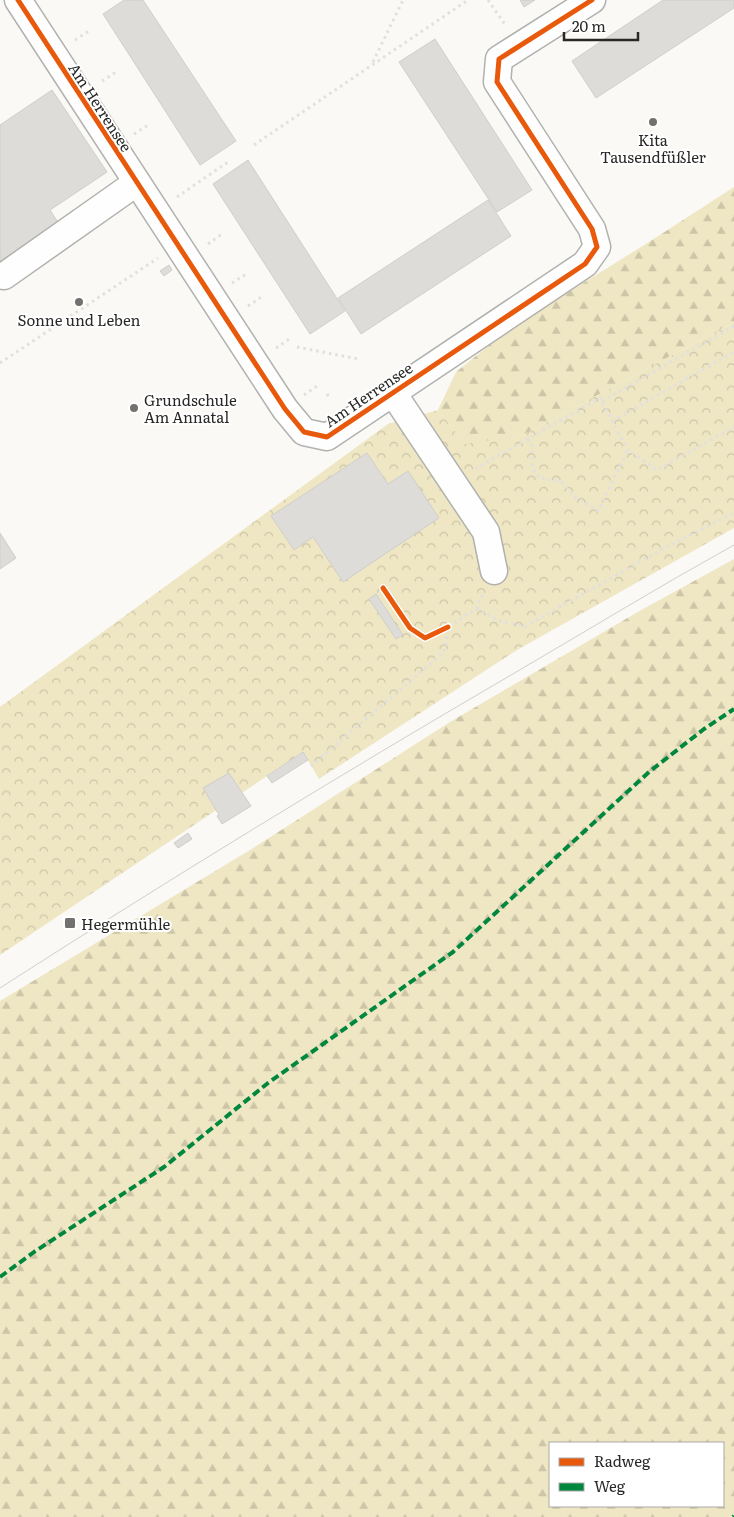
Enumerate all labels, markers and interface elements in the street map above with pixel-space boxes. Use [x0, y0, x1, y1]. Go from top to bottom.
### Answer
scale bar [564, 10, 638, 42]
text: 20 m [572, 14, 606, 37]
street label: Am Herrensee [64, 58, 139, 156]
marker: Kita Tausendfüßler [647, 116, 659, 128]
place label: Kita Tausendfüßler [600, 128, 706, 168]
marker: Sonne und Leben [73, 296, 85, 308]
place label: Sonne und Leben [17, 308, 141, 331]
street label: Am Herrensee [319, 356, 417, 432]
place label: Grundschule Am Annatal [144, 388, 237, 428]
marker: Grundschule Am Annatal [128, 402, 140, 414]
place label: Hegermühle [81, 912, 171, 935]
marker: Hegermühle [63, 916, 77, 930]
legend [549, 1442, 724, 1507]
text: Radweg [594, 1449, 651, 1472]
text: Weg [594, 1474, 626, 1497]

